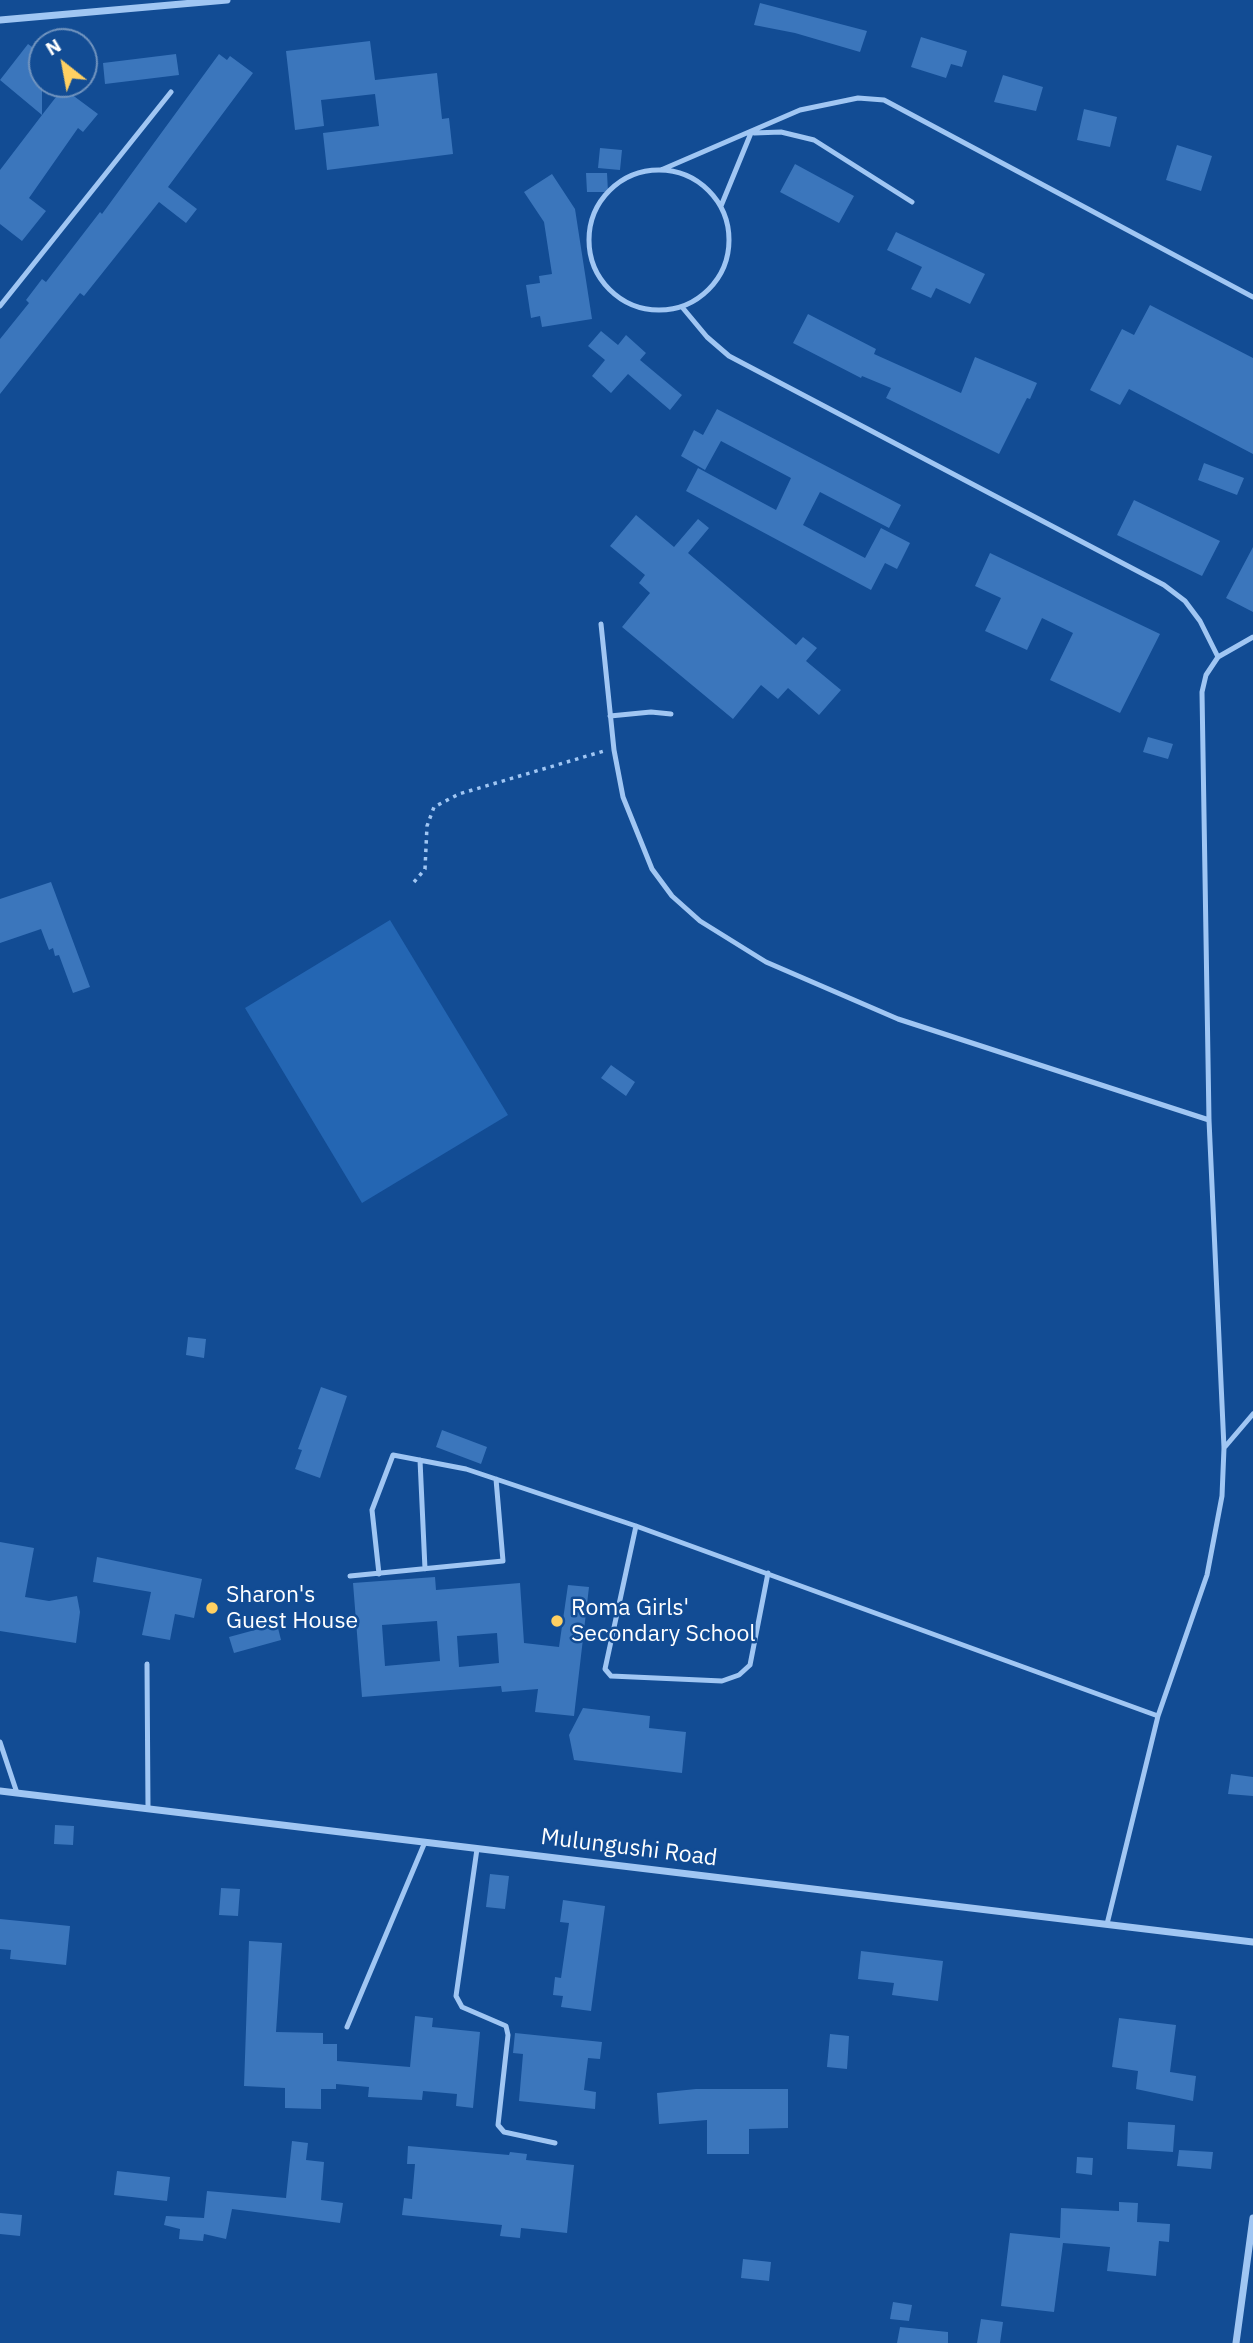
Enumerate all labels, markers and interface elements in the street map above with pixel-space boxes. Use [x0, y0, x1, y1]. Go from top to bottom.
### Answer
north arrow [28, 28, 98, 98]
text: N [41, 33, 65, 61]
place label: Sharon's Guest House [226, 1581, 358, 1635]
place label: Roma Girls' Secondary School [571, 1594, 756, 1648]
marker: Sharon's Guest House [204, 1600, 220, 1616]
marker: Roma Girls' Secondary School [549, 1613, 565, 1629]
street label: Mulungushi Road [539, 1823, 719, 1873]

